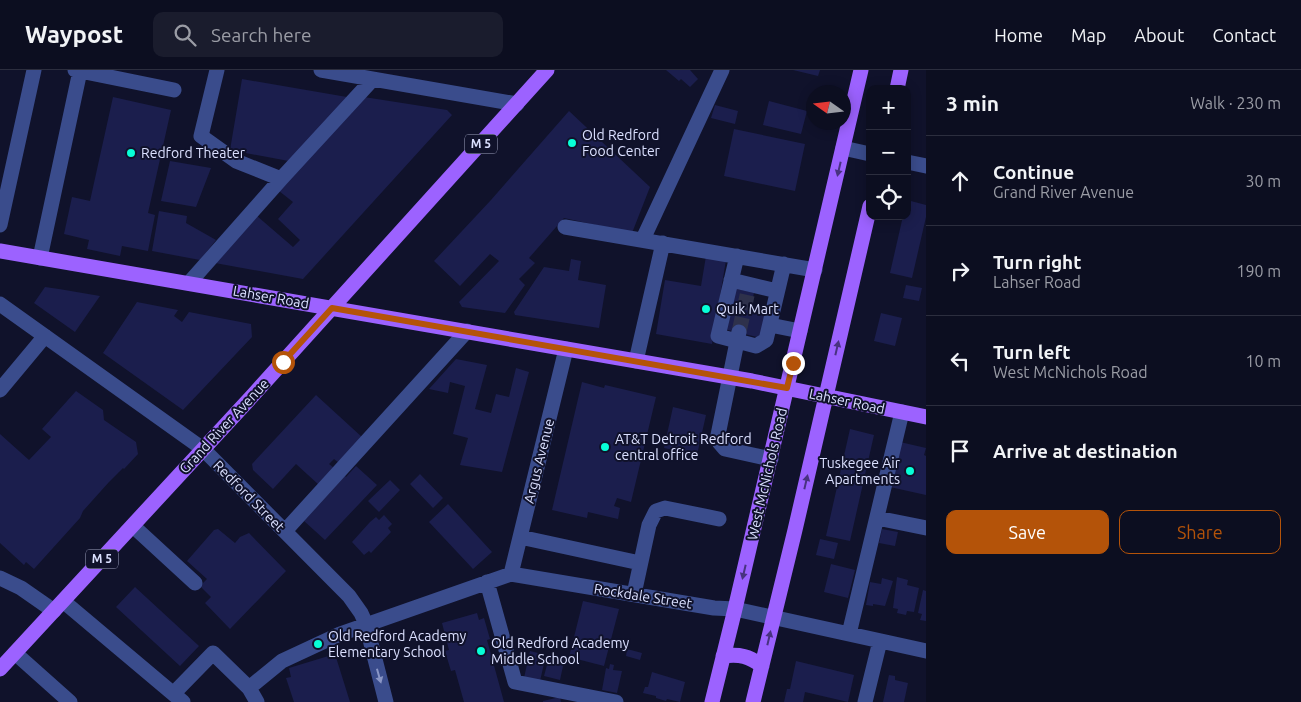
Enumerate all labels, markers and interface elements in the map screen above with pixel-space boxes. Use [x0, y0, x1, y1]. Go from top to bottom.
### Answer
search box [153, 12, 503, 57]
text: Waypost [25, 21, 123, 48]
icon: search [171, 21, 199, 49]
text: Search here [211, 24, 311, 46]
text: Home [994, 25, 1043, 45]
text: Map [1071, 25, 1106, 45]
text: About [1134, 25, 1184, 45]
text: Contact [1212, 25, 1276, 45]
north arrow [806, 85, 851, 130]
map controls [866, 85, 911, 220]
button: + [866, 85, 911, 130]
text: 3 min [946, 91, 999, 115]
text: Walk · 230 m [1190, 94, 1281, 112]
place label: Old Redford Food Center [582, 127, 661, 159]
button: − [866, 130, 911, 175]
road number: M 5 [465, 134, 497, 154]
marker: Old Redford Food Center [566, 137, 578, 149]
place label: Redford Theater [141, 145, 246, 161]
marker: Redford Theater [125, 147, 137, 159]
one-way arrow [835, 161, 843, 176]
text: Continue [993, 161, 1074, 183]
icon: ahead [946, 167, 974, 195]
text: 30 m [1245, 172, 1281, 190]
button: locate [866, 175, 911, 220]
text: Grand River Avenue [993, 183, 1134, 201]
text: Turn right [993, 251, 1081, 273]
icon: right [946, 257, 974, 285]
text: 190 m [1236, 262, 1281, 280]
text: Lahser Road [993, 273, 1081, 291]
street label: Lahser Road [232, 282, 310, 312]
place label: Quik Mart [716, 301, 779, 317]
marker: Quik Mart [700, 303, 712, 315]
one-way arrow [833, 341, 841, 356]
text: Turn left [993, 341, 1071, 363]
icon: left [946, 347, 974, 375]
route start [272, 351, 295, 374]
route end [782, 352, 805, 375]
text: 10 m [1245, 352, 1281, 370]
text: West McNichols Road [993, 363, 1148, 381]
street label: Grand River Avenue [176, 375, 272, 477]
street label: Lahser Road [808, 385, 886, 417]
street label: West McNichols Road [744, 406, 790, 542]
street label: Argus Avenue [521, 417, 557, 505]
place label: AT&T Detroit Redford central office [615, 431, 752, 463]
icon: arrive [946, 437, 974, 465]
text: Arrive at destination [993, 440, 1178, 462]
marker: AT&T Detroit Redford central office [599, 441, 611, 453]
place label: Tuskegee Air Apartments [819, 455, 901, 487]
street label: Redford Street [210, 457, 288, 535]
marker: Tuskegee Air Apartments [904, 465, 916, 477]
one-way arrow [802, 474, 810, 490]
button: Save [946, 510, 1109, 554]
button: Share [1119, 510, 1281, 554]
road number: M 5 [86, 549, 118, 568]
one-way arrow [740, 564, 748, 580]
street label: Rockdale Street [593, 580, 694, 612]
place label: Old Redford Academy Elementary School [328, 628, 466, 660]
one-way arrow [765, 630, 773, 645]
place label: Old Redford Academy Middle School [491, 635, 629, 667]
marker: Old Redford Academy Elementary School [312, 638, 324, 650]
marker: Old Redford Academy Middle School [475, 645, 487, 657]
one-way arrow [375, 668, 383, 683]

